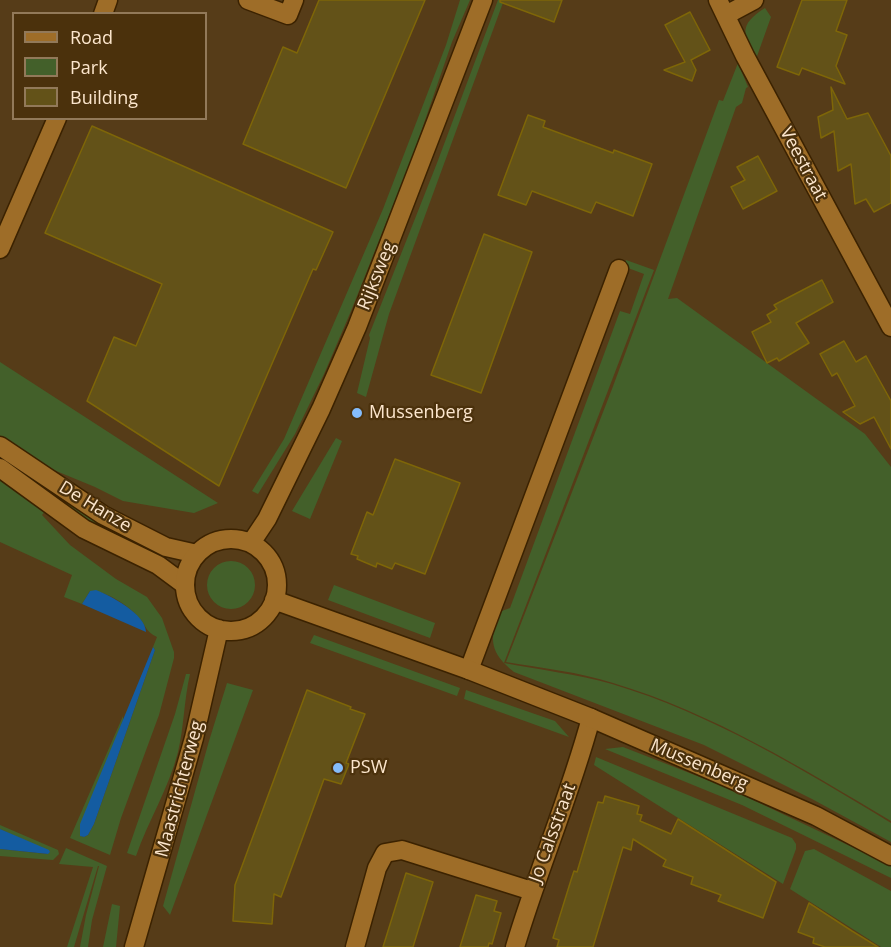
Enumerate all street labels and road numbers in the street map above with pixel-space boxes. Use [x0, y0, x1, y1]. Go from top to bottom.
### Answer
street label: Veestraat [775, 124, 831, 204]
street label: Rijksweg [353, 239, 401, 313]
street label: De Hanze [55, 477, 135, 537]
street label: Maastrichterweg [151, 718, 209, 860]
street label: Mussenberg [647, 735, 751, 795]
street label: Jo Calsstraat [525, 781, 581, 885]

